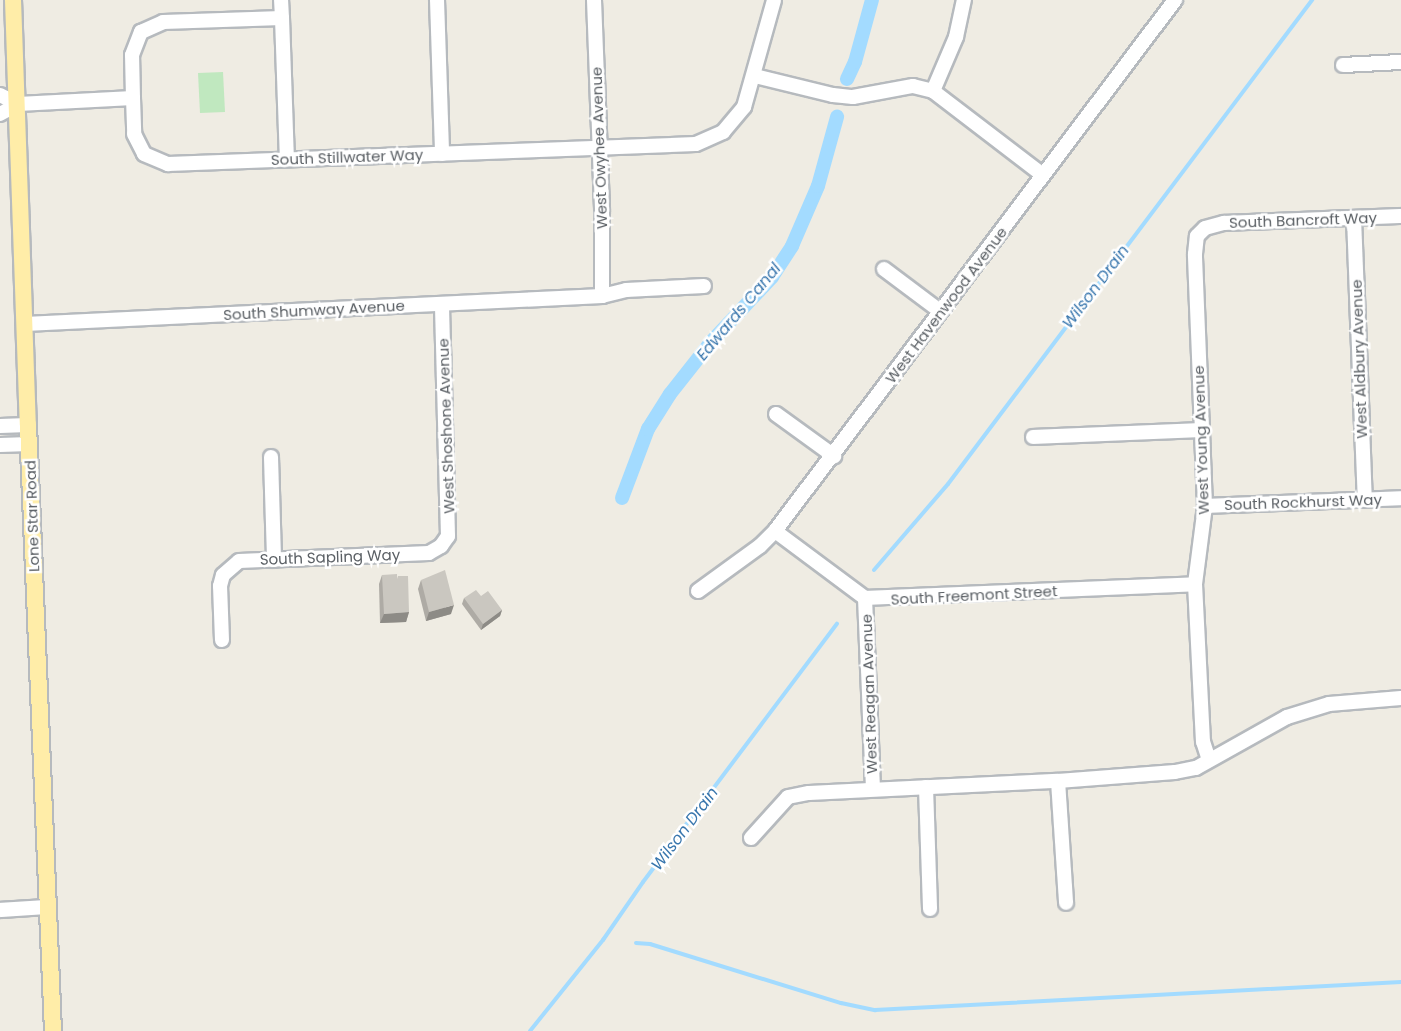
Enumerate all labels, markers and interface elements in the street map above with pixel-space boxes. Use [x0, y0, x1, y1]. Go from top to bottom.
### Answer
street label: West Owyhee Avenue [587, 67, 611, 229]
street label: South Stillwater Way [271, 145, 423, 169]
street label: South Bancroft Way [1229, 208, 1377, 232]
street label: West Havenwood Avenue [881, 223, 1011, 387]
water label: Wilson Drain [1058, 242, 1134, 332]
water label: Edwards Canal [693, 259, 785, 365]
street label: West Aldbury Avenue [1347, 279, 1371, 439]
street label: South Shumway Avenue [223, 296, 405, 324]
street label: West Shoshone Avenue [434, 338, 458, 514]
street label: West Young Avenue [1189, 365, 1213, 515]
street label: Lone Star Road [21, 460, 43, 572]
street label: South Rockhurst Way [1224, 490, 1382, 514]
street label: South Sapling Way [259, 546, 401, 568]
street label: South Freemont Street [890, 582, 1058, 608]
street label: West Reagan Avenue [857, 614, 881, 774]
water label: Wilson Drain [647, 784, 723, 874]

